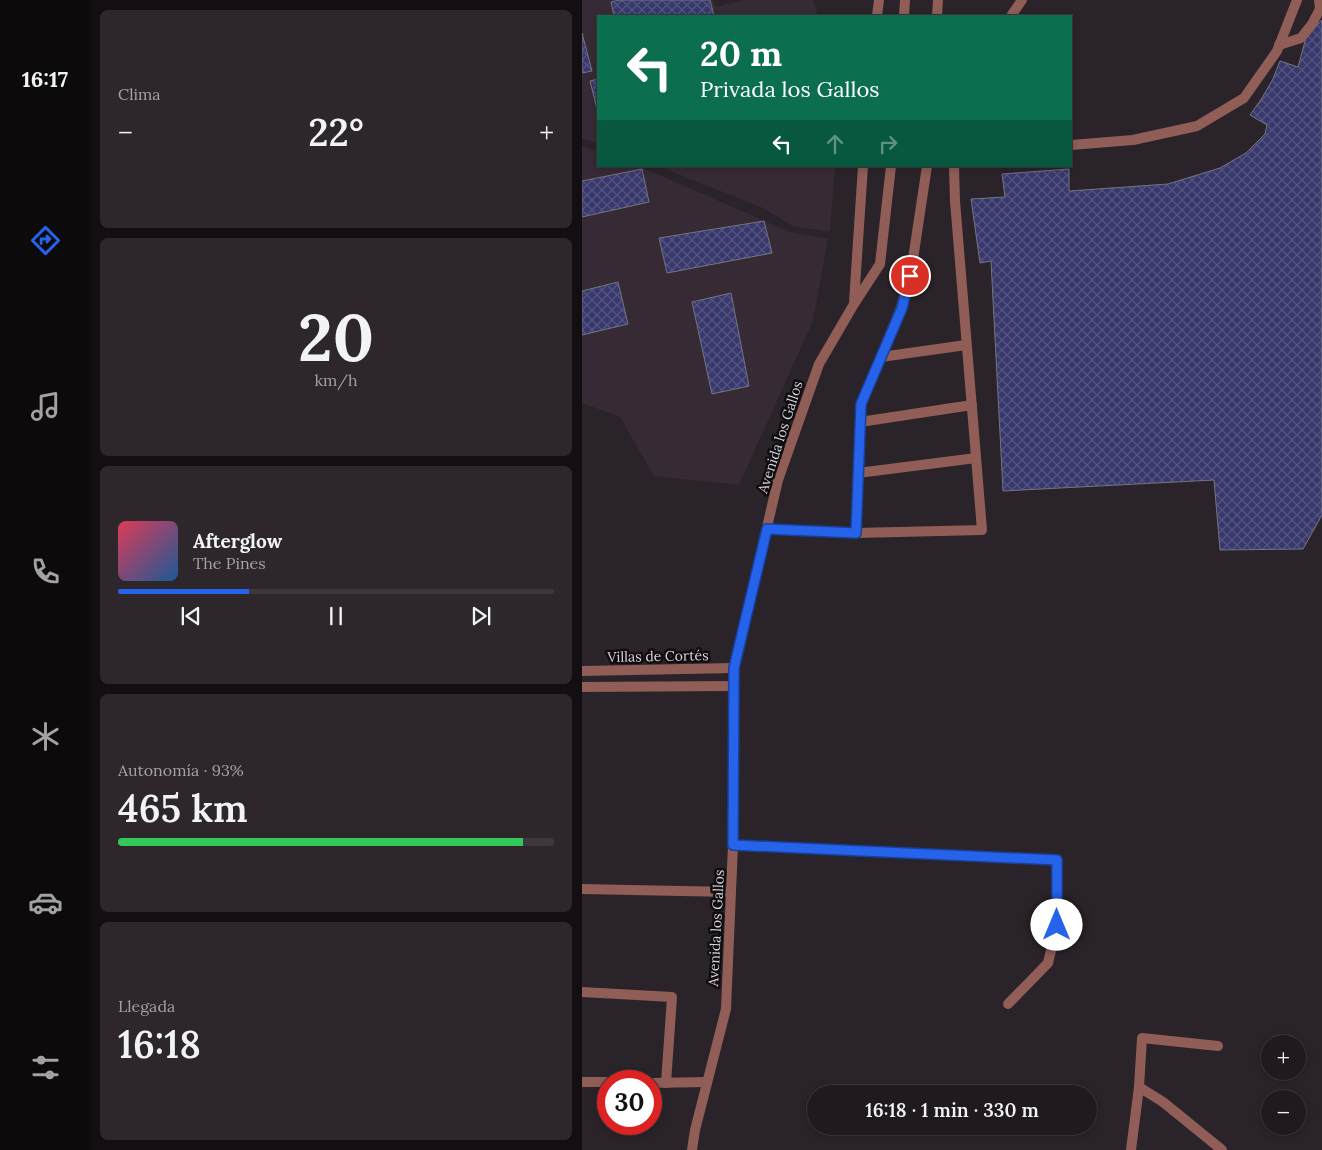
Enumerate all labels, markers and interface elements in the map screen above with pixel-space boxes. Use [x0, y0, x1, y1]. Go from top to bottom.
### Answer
text: 20 m [700, 31, 782, 76]
icon: left [617, 35, 682, 100]
text: 16:17 [22, 65, 68, 93]
text: Privada los Gallos [700, 75, 880, 103]
text: Clima [118, 84, 161, 104]
text: 22° [308, 108, 364, 156]
text: − [118, 115, 133, 151]
text: + [539, 115, 554, 151]
icon: left [768, 130, 796, 158]
icon: ahead [821, 130, 849, 158]
icon: right [874, 130, 902, 158]
icon: directions [28, 223, 63, 258]
pin [889, 255, 931, 297]
icon: arrive [896, 262, 924, 290]
text: 20 [298, 296, 374, 379]
text: km/h [314, 370, 358, 390]
street label: Avenida los Gallos [753, 379, 807, 496]
icon: music [28, 389, 63, 424]
text: Afterglow [193, 529, 282, 553]
text: The Pines [193, 553, 266, 573]
icon: phone [28, 554, 63, 589]
icon: previous [177, 602, 205, 630]
icon: pause [322, 602, 350, 630]
icon: next [467, 602, 495, 630]
street label: Villas de Cortés [606, 646, 709, 666]
icon: climate [28, 719, 63, 754]
text: Autonomía · 93% [118, 760, 244, 780]
text: 465 km [118, 784, 248, 832]
street label: Avenida los Gallos [704, 869, 728, 988]
icon: car [28, 885, 63, 920]
position arrow [1030, 898, 1082, 950]
text: Llegada [118, 996, 175, 1016]
text: 16:18 [118, 1020, 201, 1068]
map controls [1261, 1035, 1306, 1135]
button: + [1261, 1035, 1306, 1080]
icon: filters [28, 1050, 63, 1085]
speed limit sign: 30 [597, 1070, 662, 1135]
button: − [1261, 1090, 1306, 1135]
text: 16:18 · 1 min · 330 m [865, 1098, 1039, 1122]

